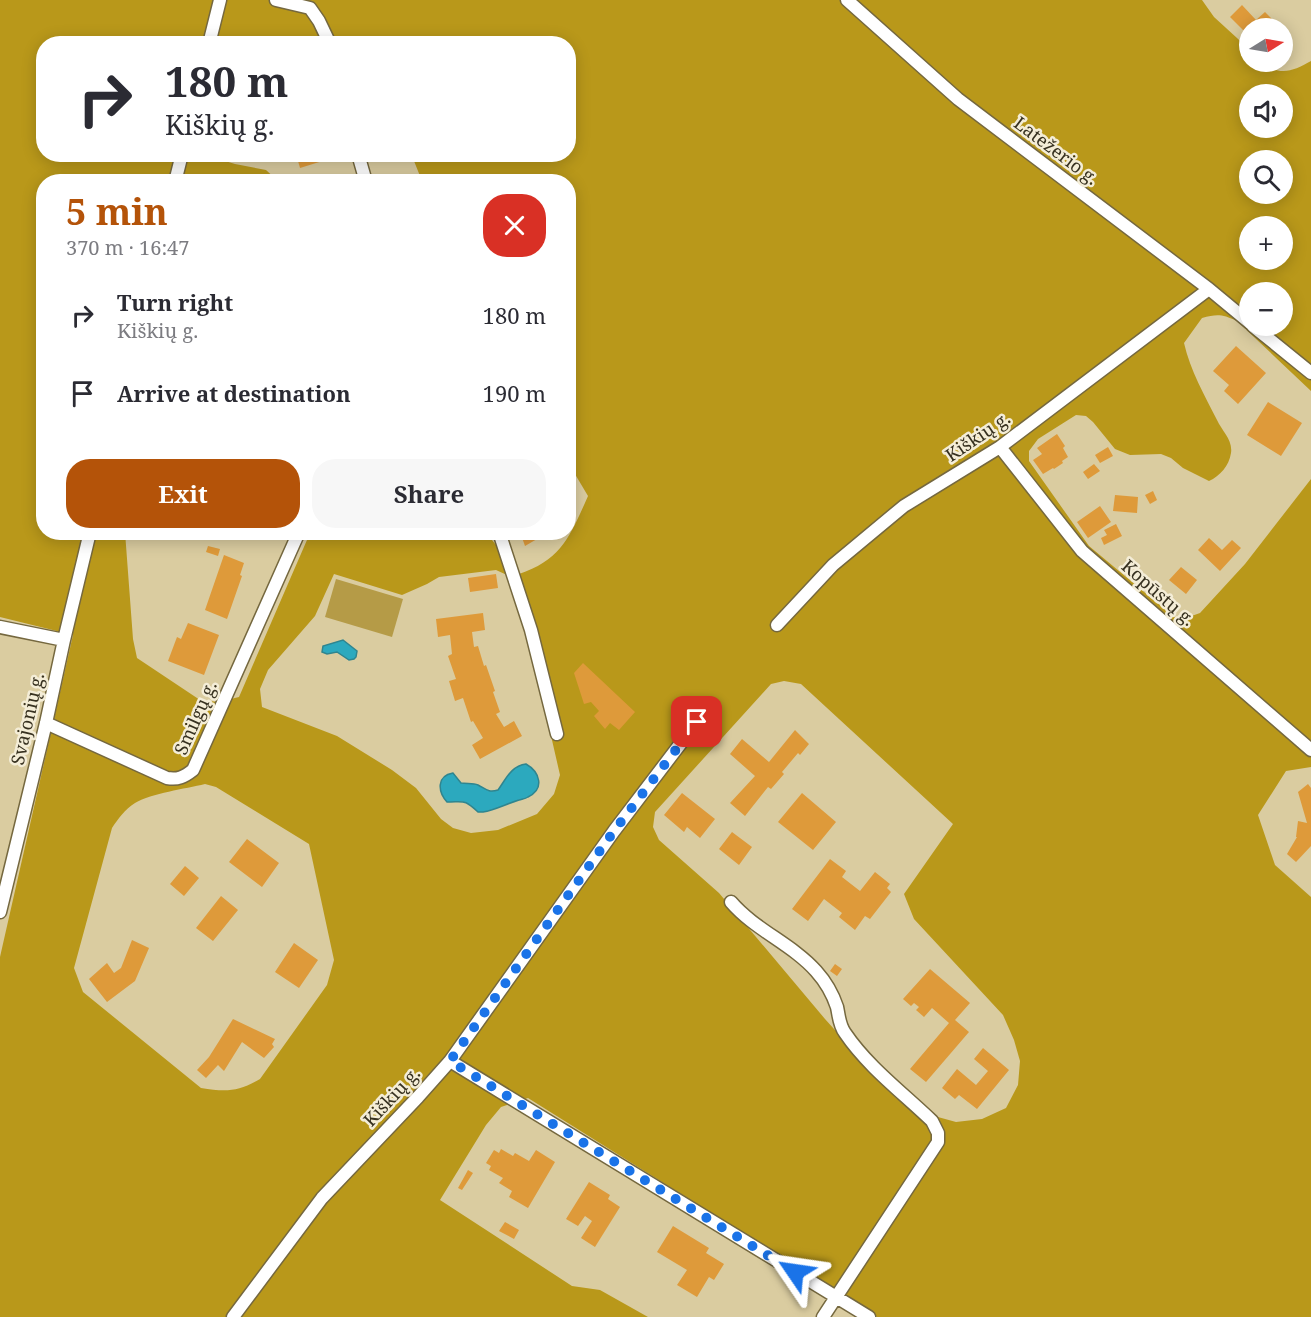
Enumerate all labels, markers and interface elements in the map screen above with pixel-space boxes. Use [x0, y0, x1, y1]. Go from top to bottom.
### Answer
north arrow [1239, 18, 1293, 72]
map controls [1239, 18, 1293, 336]
text: 180 m [165, 52, 289, 109]
icon: right [66, 60, 144, 138]
button: sound [1239, 84, 1293, 138]
text: Kiškių g. [165, 106, 275, 143]
street label: Latežerio g. [1010, 111, 1104, 190]
button: search [1239, 150, 1293, 204]
text: 5 min [66, 187, 168, 236]
button: close [483, 194, 546, 257]
button: + [1239, 216, 1293, 270]
text: 370 m · 16:47 [66, 234, 189, 261]
button: − [1239, 282, 1293, 336]
text: Turn right [117, 287, 233, 317]
icon: right [66, 299, 99, 332]
text: 180 m [483, 300, 546, 330]
text: Kiškių g. [117, 317, 198, 344]
icon: arrive [66, 377, 99, 410]
text: Arrive at destination [117, 378, 351, 408]
text: 190 m [483, 378, 546, 408]
street label: Kiškių g. [940, 406, 1014, 467]
button: Exit [66, 459, 300, 528]
button: Share [312, 459, 546, 528]
street label: Kopūstų g. [1117, 554, 1200, 631]
street label: Svajonių g. [5, 670, 49, 767]
street label: Smilgų g. [168, 677, 222, 758]
pin [671, 696, 722, 747]
icon: arrive [680, 705, 713, 738]
street label: Kiškių g. [358, 1061, 425, 1131]
position arrow [763, 1240, 827, 1304]

